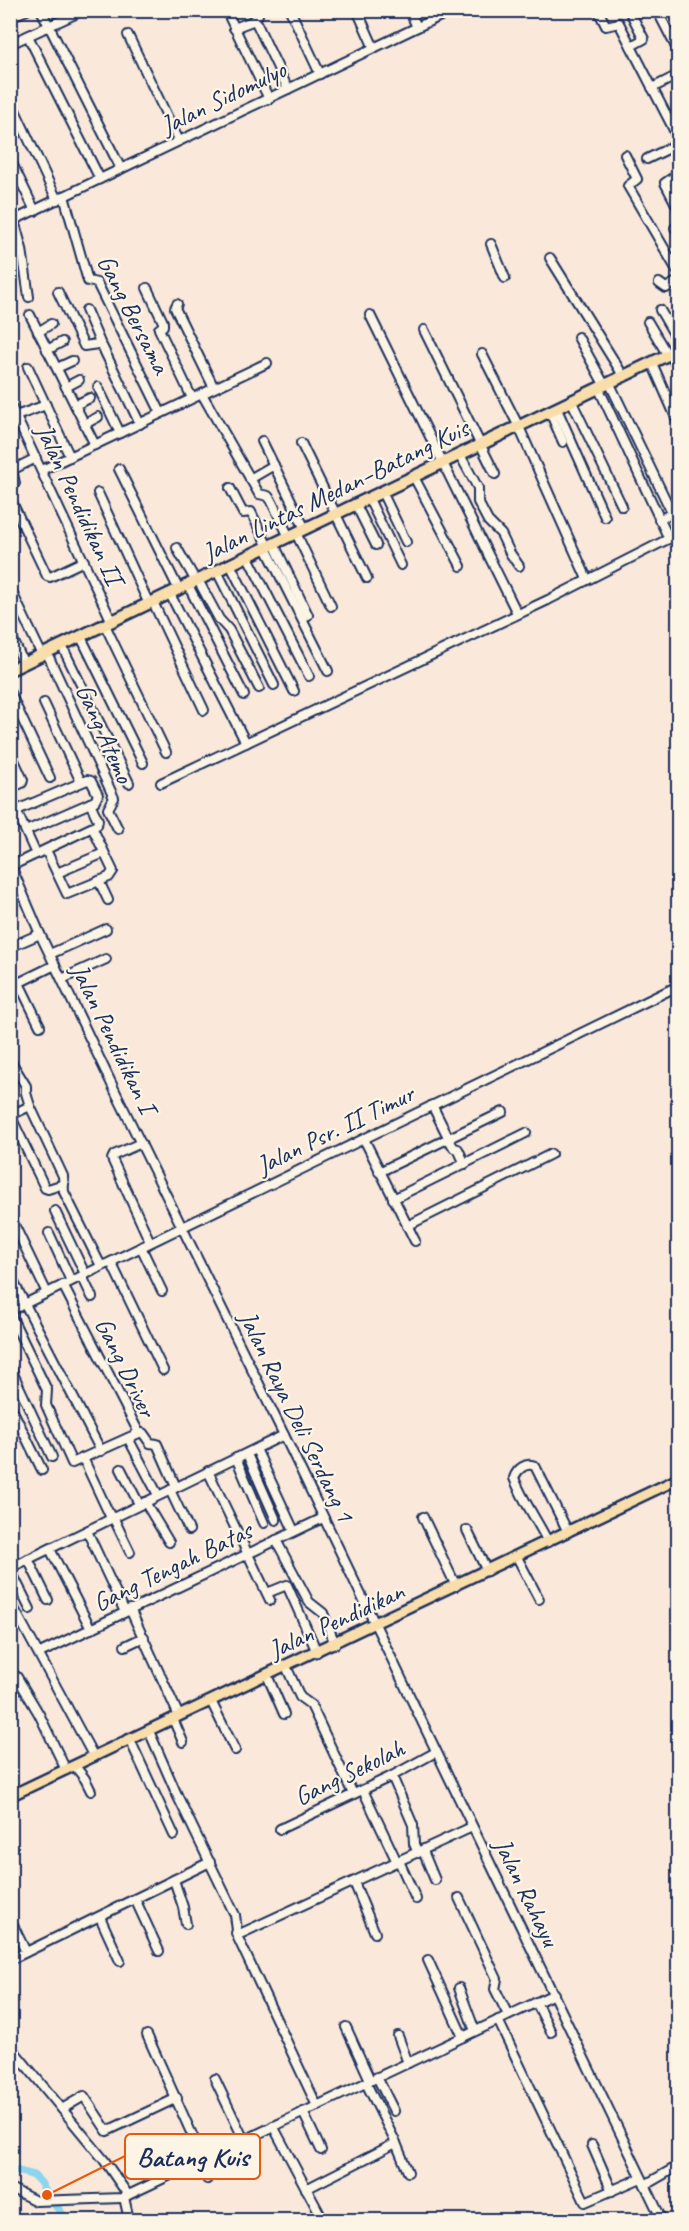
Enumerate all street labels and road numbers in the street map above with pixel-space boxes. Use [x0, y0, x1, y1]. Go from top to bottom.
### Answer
street label: Jalan Sidomulyo [153, 52, 293, 143]
street label: Gang Bersama [90, 249, 178, 381]
street label: Jalan Lintas Medan–Batang Kuis [195, 411, 476, 570]
street label: Jalan Pendidikan II [27, 417, 134, 595]
street label: Gang Atemo [68, 678, 142, 790]
street label: Jalan Pendidikan I [62, 956, 166, 1123]
street label: Jalan Psr. II Timur [249, 1076, 421, 1183]
street label: Jalan Raya Deli Serdang 1 [230, 1304, 362, 1528]
street label: Gang Driver [87, 1312, 165, 1424]
street label: Gang Tengah Batas [87, 1513, 259, 1619]
street label: Jalan Pendidikan [261, 1574, 410, 1667]
street label: Gang Sekolah [289, 1731, 411, 1813]
street label: Jalan Rahayu [485, 1831, 568, 1954]

